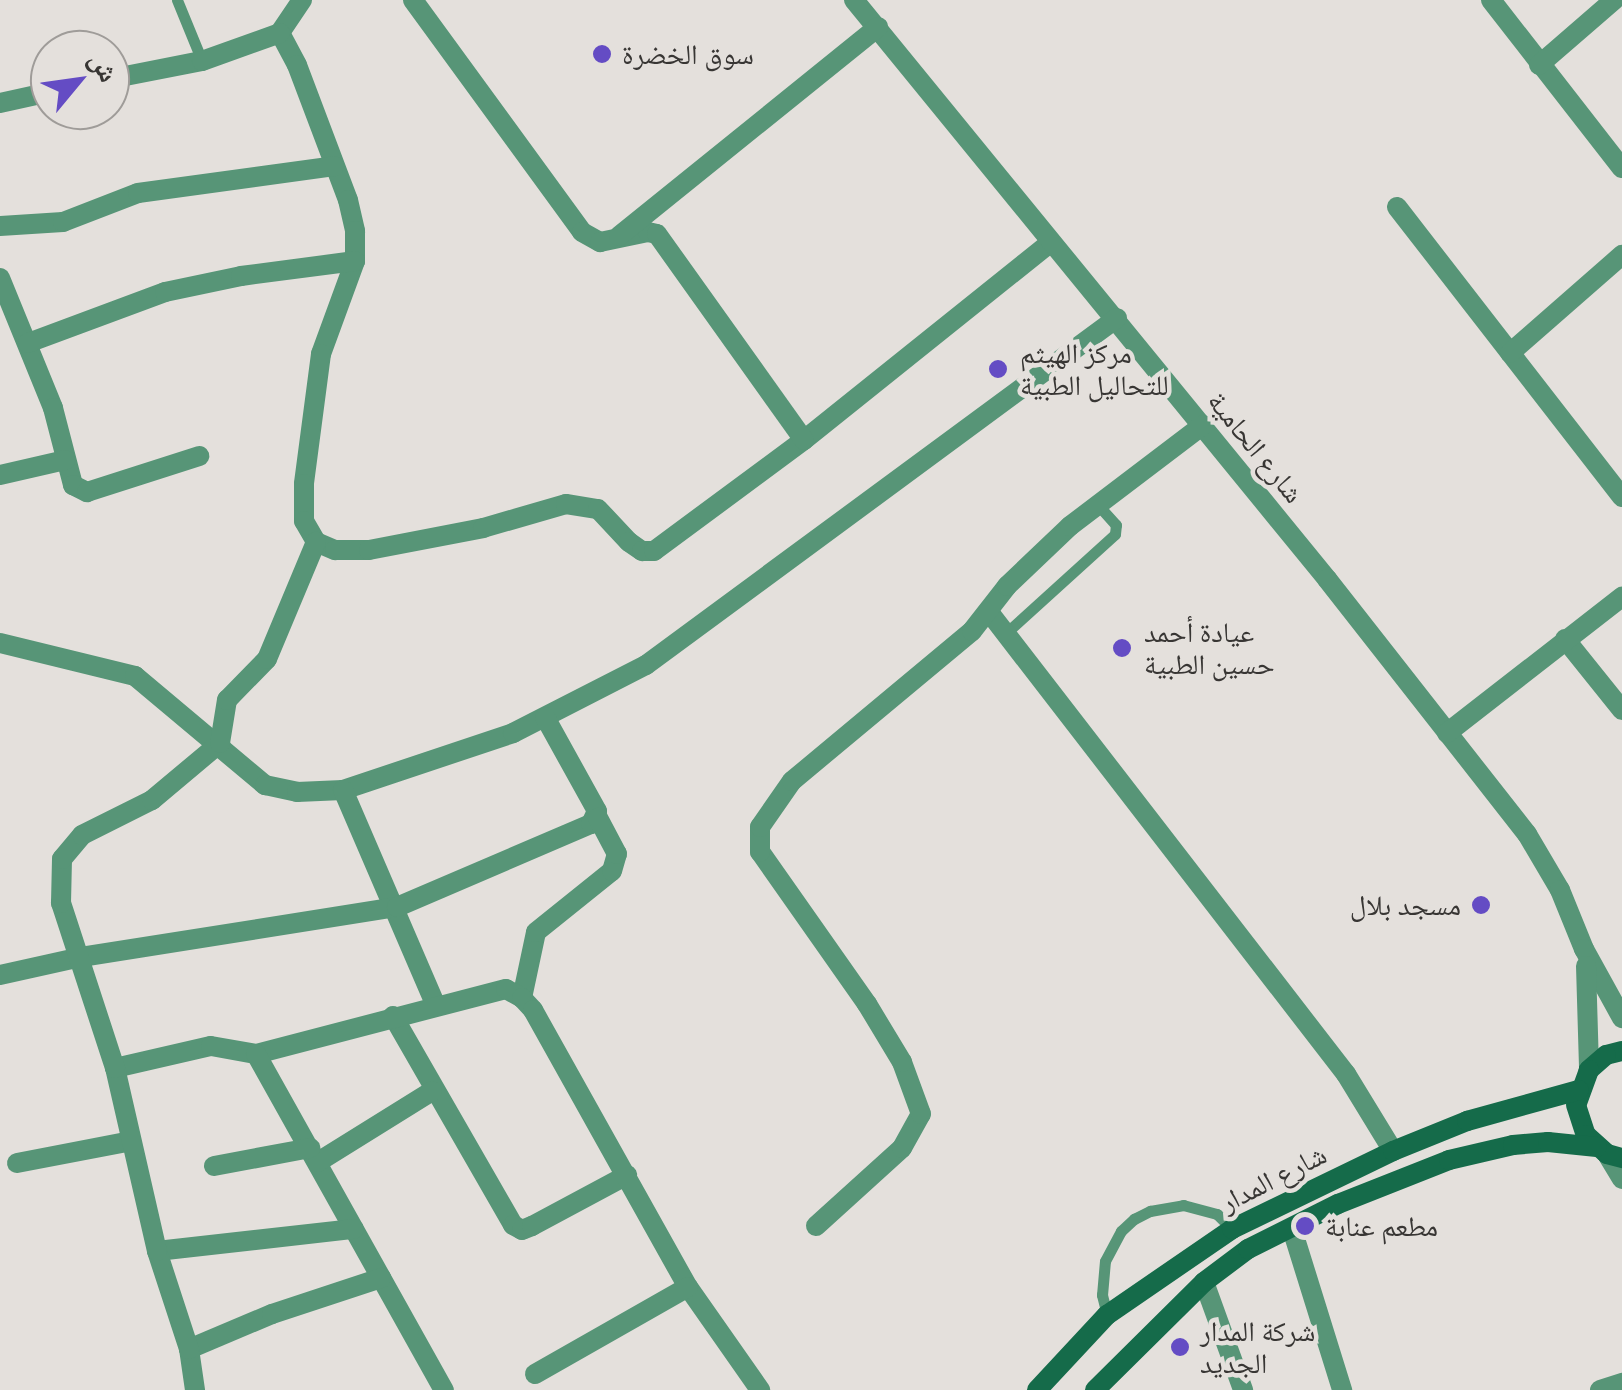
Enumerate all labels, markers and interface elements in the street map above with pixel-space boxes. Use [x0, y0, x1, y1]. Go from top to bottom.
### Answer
north arrow [30, 30, 130, 130]
place label: سوق الخضرة [622, 37, 754, 71]
marker: سوق الخضرة [591, 43, 613, 65]
text: ش [82, 44, 128, 88]
place label: مركز الهيثم للتحاليل الطبية [1020, 336, 1169, 402]
marker: مركز الهيثم للتحاليل الطبية [985, 356, 1011, 382]
street label: شارع الحامية [1201, 385, 1311, 509]
place label: عيادة أحمد حسين الطبية [1144, 615, 1274, 681]
marker: عيادة أحمد حسين الطبية [1109, 635, 1135, 661]
place label: مسجد بلال [1350, 888, 1461, 922]
marker: مسجد بلال [1470, 894, 1492, 916]
street label: شارع المدار [1214, 1137, 1332, 1219]
place label: مطعم عنابة [1325, 1209, 1438, 1243]
marker: مطعم عنابة [1294, 1215, 1316, 1237]
place label: شركة المدار الجديد [1200, 1314, 1315, 1380]
marker: شركة المدار الجديد [1169, 1336, 1191, 1358]

